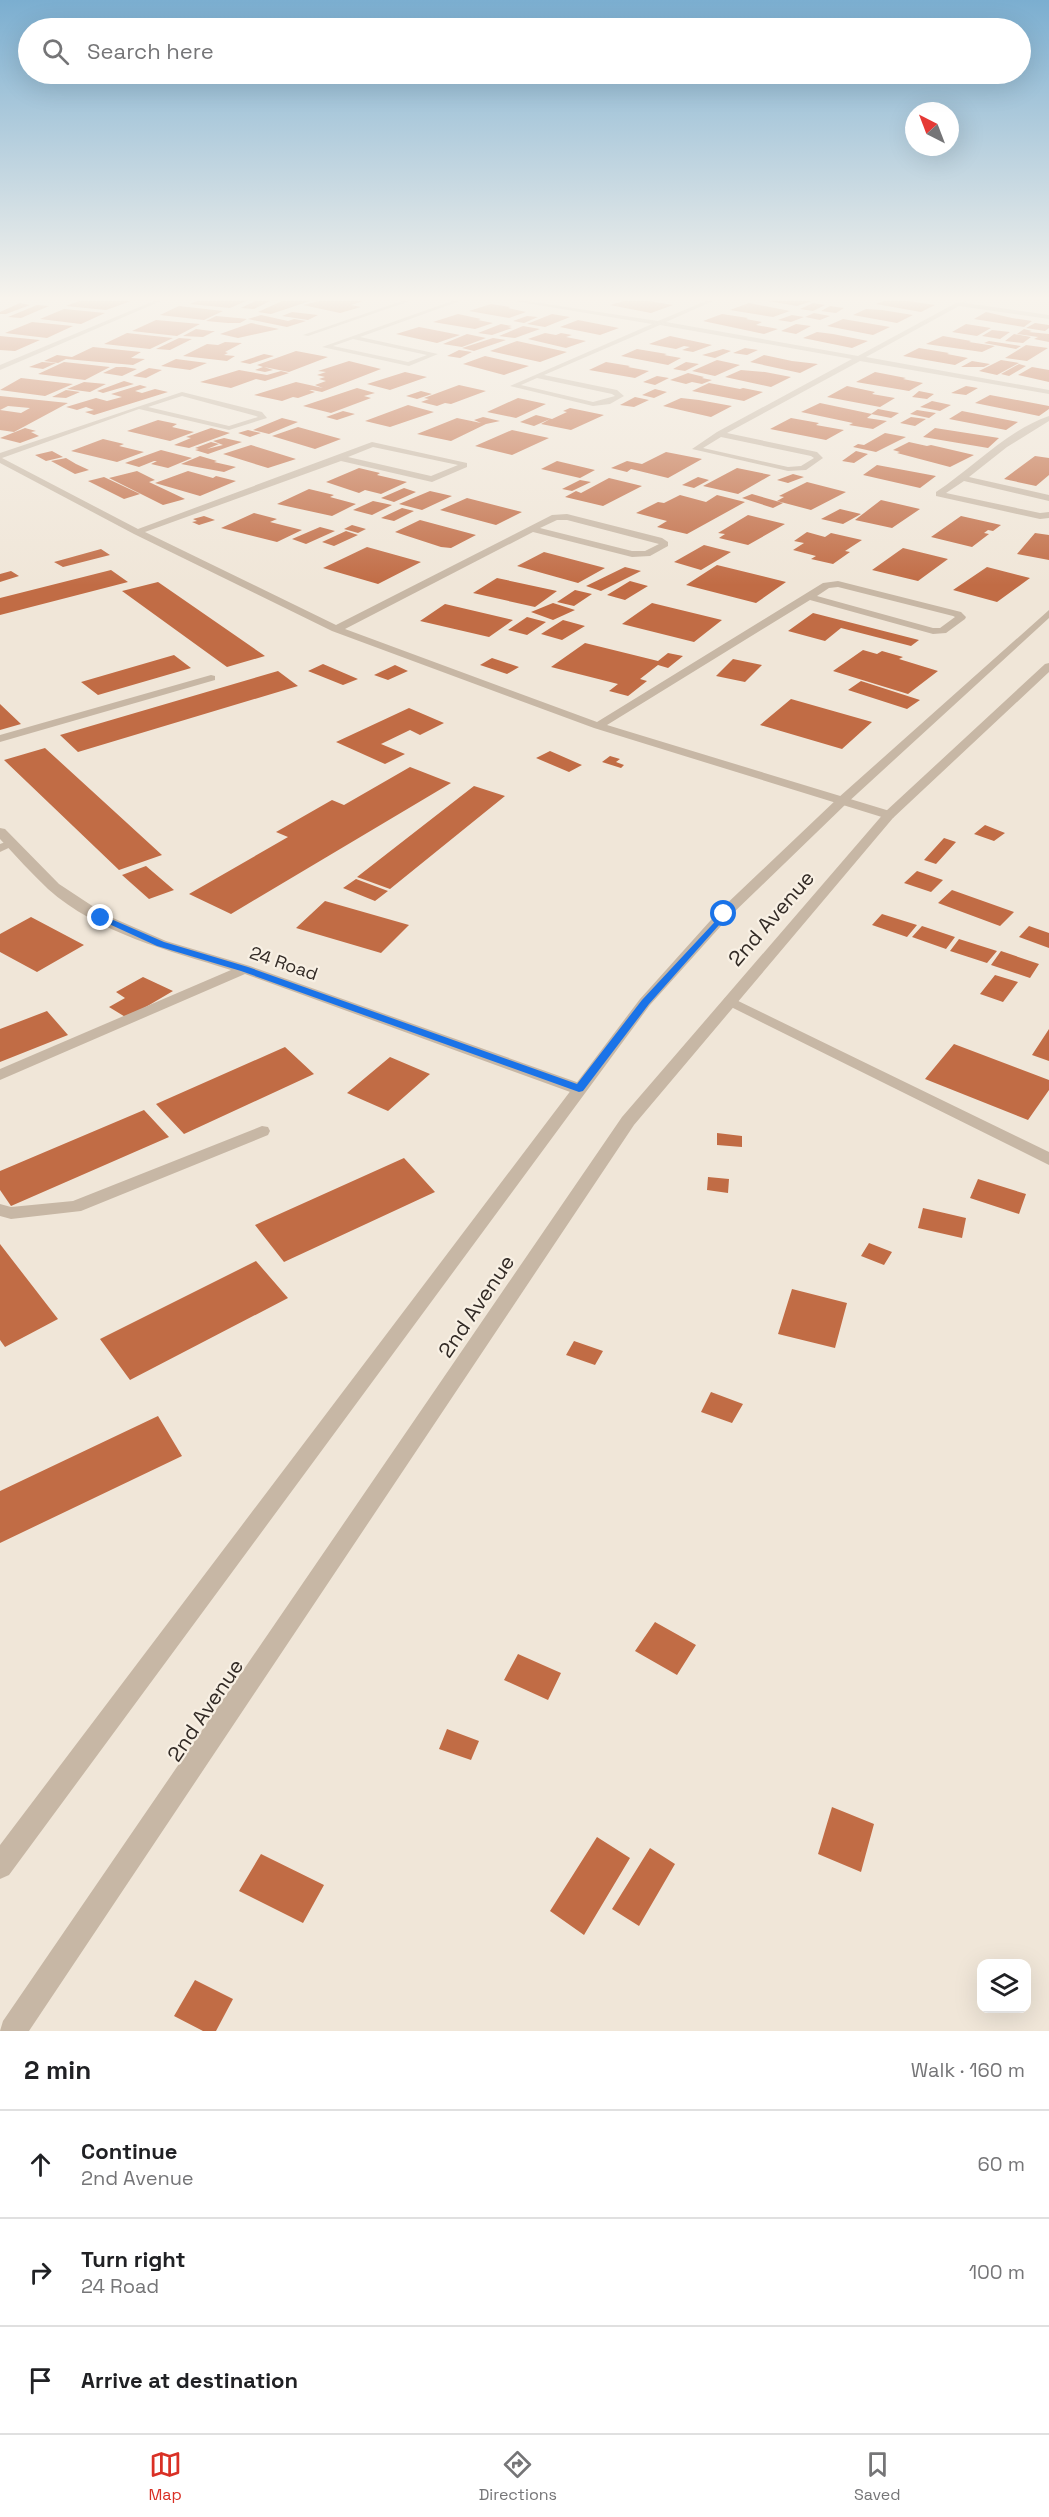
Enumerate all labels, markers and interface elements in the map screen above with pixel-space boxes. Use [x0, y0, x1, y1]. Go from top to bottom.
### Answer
search box [18, 18, 1031, 84]
icon: search [39, 35, 72, 68]
text: Search here [87, 37, 214, 65]
north arrow [905, 102, 959, 156]
street label: 2nd Avenue [722, 864, 820, 972]
route start [710, 900, 736, 926]
route end [87, 904, 113, 930]
street label: 24 Road [247, 941, 321, 985]
street label: 2nd Avenue [432, 1249, 520, 1363]
street label: 2nd Avenue [161, 1653, 249, 1767]
map controls [977, 1959, 1031, 2013]
button: layers [977, 1959, 1031, 2013]
text: 2 min [24, 2053, 91, 2087]
text: Walk · 160 m [911, 2057, 1025, 2083]
text: Continue [81, 2137, 177, 2165]
icon: ahead [24, 2148, 57, 2181]
text: 60 m [978, 2151, 1025, 2177]
text: 2nd Avenue [81, 2165, 194, 2191]
text: Turn right [81, 2245, 186, 2273]
icon: right [24, 2256, 57, 2289]
text: 100 m [969, 2259, 1025, 2285]
text: 24 Road [81, 2273, 159, 2299]
icon: arrive [24, 2364, 57, 2397]
text: Arrive at destination [81, 2366, 298, 2394]
tab: Map [148, 2448, 182, 2505]
tab: Directions [479, 2448, 557, 2505]
tab: Saved [854, 2448, 901, 2505]

